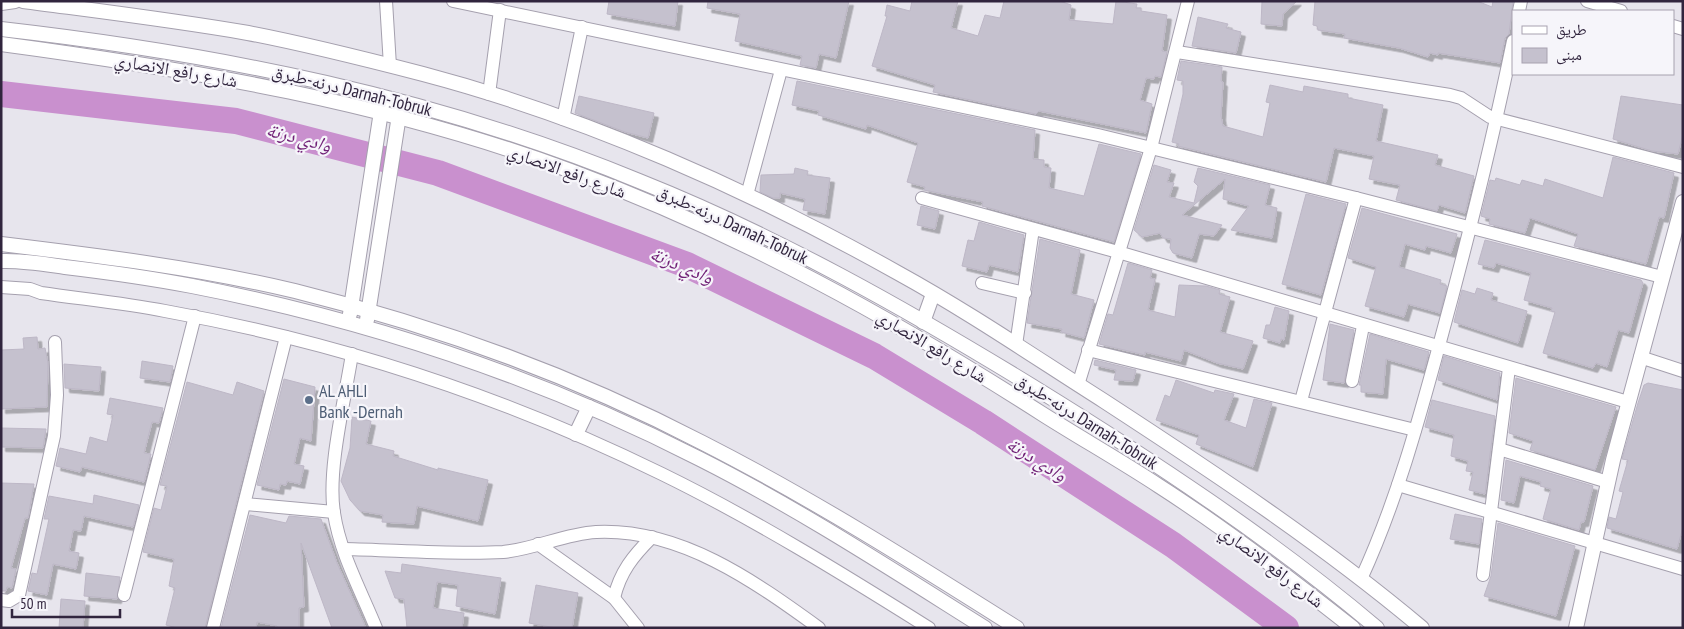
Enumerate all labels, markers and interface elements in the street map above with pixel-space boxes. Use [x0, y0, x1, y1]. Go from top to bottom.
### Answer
legend [1512, 10, 1674, 75]
text: طريق [1556, 20, 1587, 40]
text: مبنى [1556, 45, 1582, 65]
street label: شارع رافع الانصاري [112, 48, 239, 96]
street label: درنه-طبرق Darnah-Tobruk [270, 59, 434, 121]
water label: وادي درنة [263, 117, 334, 161]
street label: شارع رافع الانصاري [503, 139, 629, 206]
street label: درنه-طبرق Darnah-Tobruk [654, 179, 812, 269]
water label: وادي درنة [645, 241, 717, 293]
street label: شارع رافع الانصاري [871, 304, 991, 391]
street label: درنه-طبرق Darnah-Tobruk [1012, 368, 1162, 474]
place label: AL AHLI Bank -Dernah [319, 379, 403, 423]
marker: AL AHLI Bank -Dernah [303, 394, 315, 406]
water label: وادي درنة [1001, 431, 1071, 490]
street label: شارع رافع الانصاري [1213, 519, 1329, 615]
scale bar [12, 586, 120, 618]
text: 50 m [20, 594, 46, 613]

